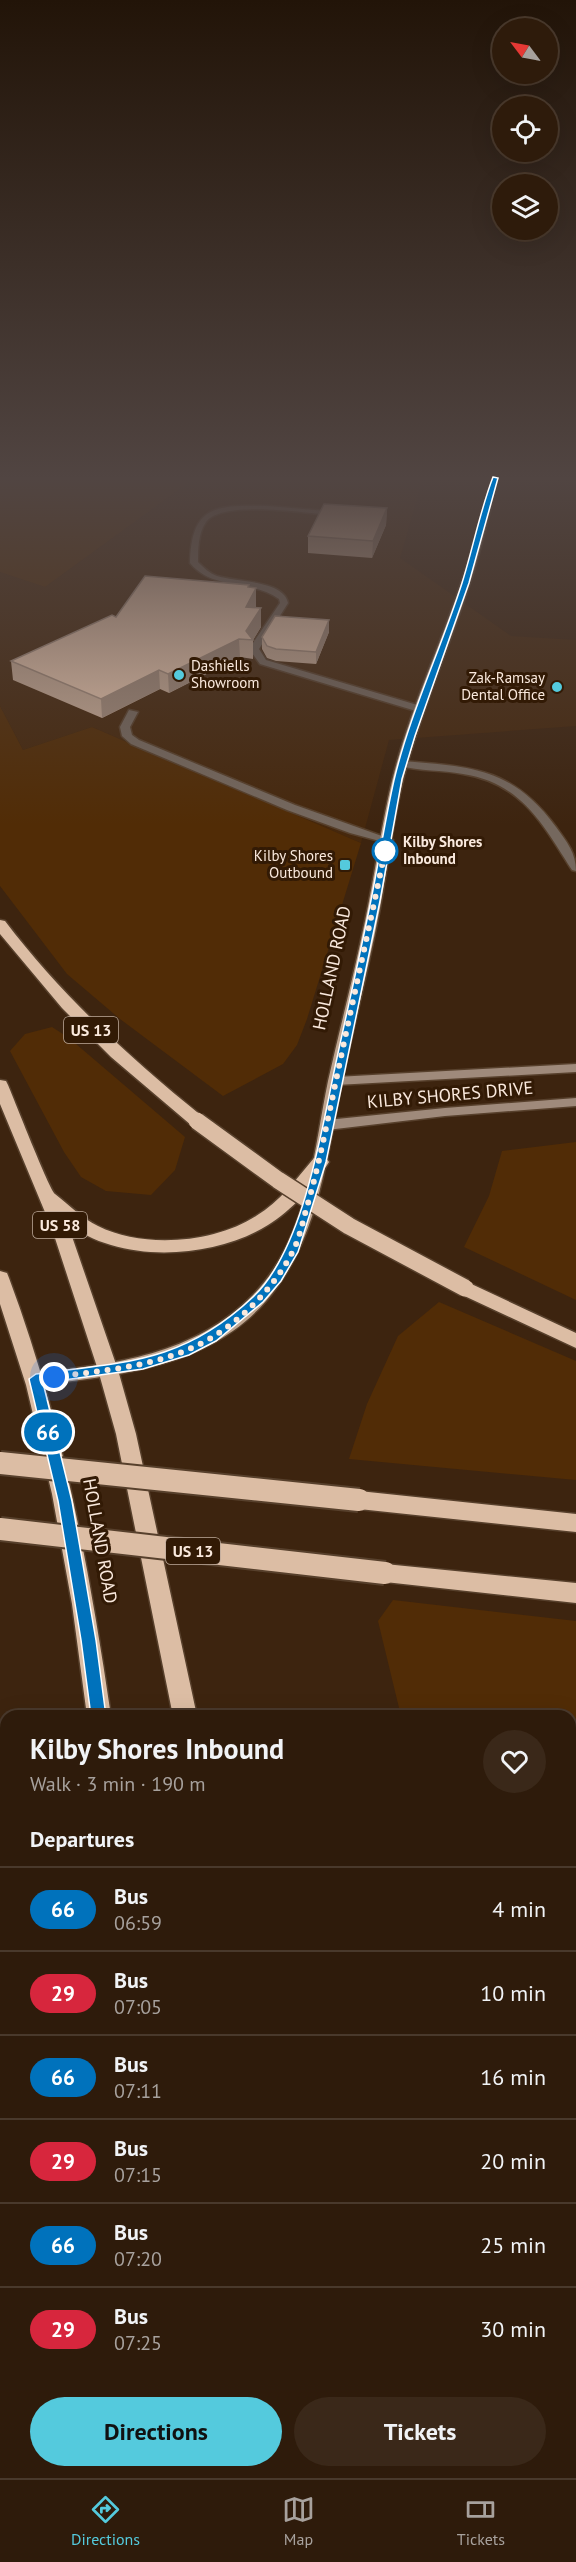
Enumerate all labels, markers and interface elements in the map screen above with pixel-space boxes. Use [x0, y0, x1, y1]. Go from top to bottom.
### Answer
north arrow [492, 18, 558, 84]
map controls [492, 18, 558, 240]
button: locate [492, 96, 558, 162]
button: layers [492, 174, 558, 240]
place label: Dashiells Showroom [191, 656, 259, 692]
marker: Dashiells Showroom [172, 668, 186, 682]
place label: Zak-Ramsay Dental Office [461, 668, 545, 704]
marker: Zak-Ramsay Dental Office [550, 680, 564, 694]
place label: Kilby Shores Inbound [403, 832, 482, 868]
marker: Kilby Shores Inbound [372, 838, 398, 864]
place label: Kilby Shores Outbound [254, 846, 333, 882]
marker: Kilby Shores Outbound [338, 858, 352, 872]
street label: HOLLAND ROAD [307, 904, 356, 1032]
road number: US 13 [64, 1017, 118, 1043]
street label: KILBY SHORES DRIVE [366, 1076, 534, 1113]
road number: US 58 [33, 1212, 87, 1238]
your location [39, 1362, 69, 1392]
line badge: 66 [21, 1412, 75, 1452]
text: 66 [36, 1419, 60, 1446]
street label: HOLLAND ROAD [78, 1477, 123, 1605]
road number: US 13 [166, 1538, 220, 1564]
text: Kilby Shores Inbound [30, 1730, 284, 1767]
button: heart [483, 1730, 546, 1793]
text: Walk · 3 min · 190 m [30, 1771, 206, 1797]
text: Departures [30, 1825, 134, 1853]
text: Bus [114, 1882, 148, 1910]
text: 4 min [492, 1895, 546, 1923]
text: 66 [51, 1896, 75, 1923]
text: 06:59 [114, 1910, 162, 1936]
text: Bus [114, 1966, 148, 1994]
text: 10 min [480, 1979, 546, 2007]
text: 29 [51, 1980, 75, 2007]
text: 07:05 [114, 1994, 162, 2020]
text: Bus [114, 2050, 148, 2078]
text: 16 min [480, 2063, 546, 2091]
text: 66 [51, 2064, 75, 2091]
text: 07:11 [114, 2078, 162, 2104]
text: Bus [114, 2134, 148, 2162]
text: 20 min [480, 2147, 546, 2175]
text: 29 [51, 2148, 75, 2175]
text: 07:15 [114, 2162, 162, 2188]
text: Bus [114, 2218, 148, 2246]
text: 25 min [480, 2231, 546, 2259]
text: 66 [51, 2232, 75, 2259]
text: 07:20 [114, 2246, 162, 2272]
text: Bus [114, 2302, 148, 2330]
text: 30 min [480, 2315, 546, 2343]
text: 29 [51, 2316, 75, 2343]
text: 07:25 [114, 2330, 162, 2356]
button: Directions [30, 2397, 282, 2466]
button: Tickets [294, 2397, 546, 2466]
tab: Directions [71, 2493, 140, 2549]
tab: Map [282, 2493, 315, 2549]
tab: Tickets [457, 2493, 505, 2549]

